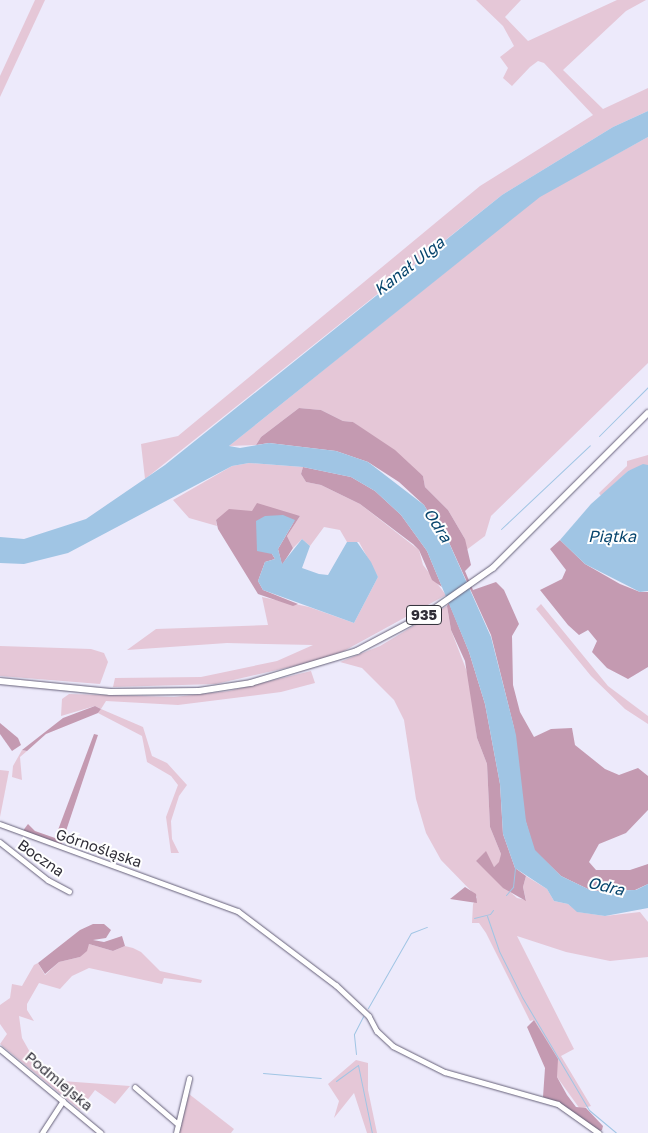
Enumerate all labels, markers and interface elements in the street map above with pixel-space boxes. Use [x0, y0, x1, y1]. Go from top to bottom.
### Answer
water label: Kanał Ulga [370, 233, 448, 299]
water label: Odra [420, 504, 456, 546]
water label: Piątka [588, 526, 636, 546]
road number: 935 [405, 604, 443, 626]
street label: Górnośląska [54, 825, 144, 871]
street label: Boczna [14, 836, 68, 880]
water label: Odra [586, 873, 626, 899]
street label: Podmiejska [22, 1048, 96, 1114]

